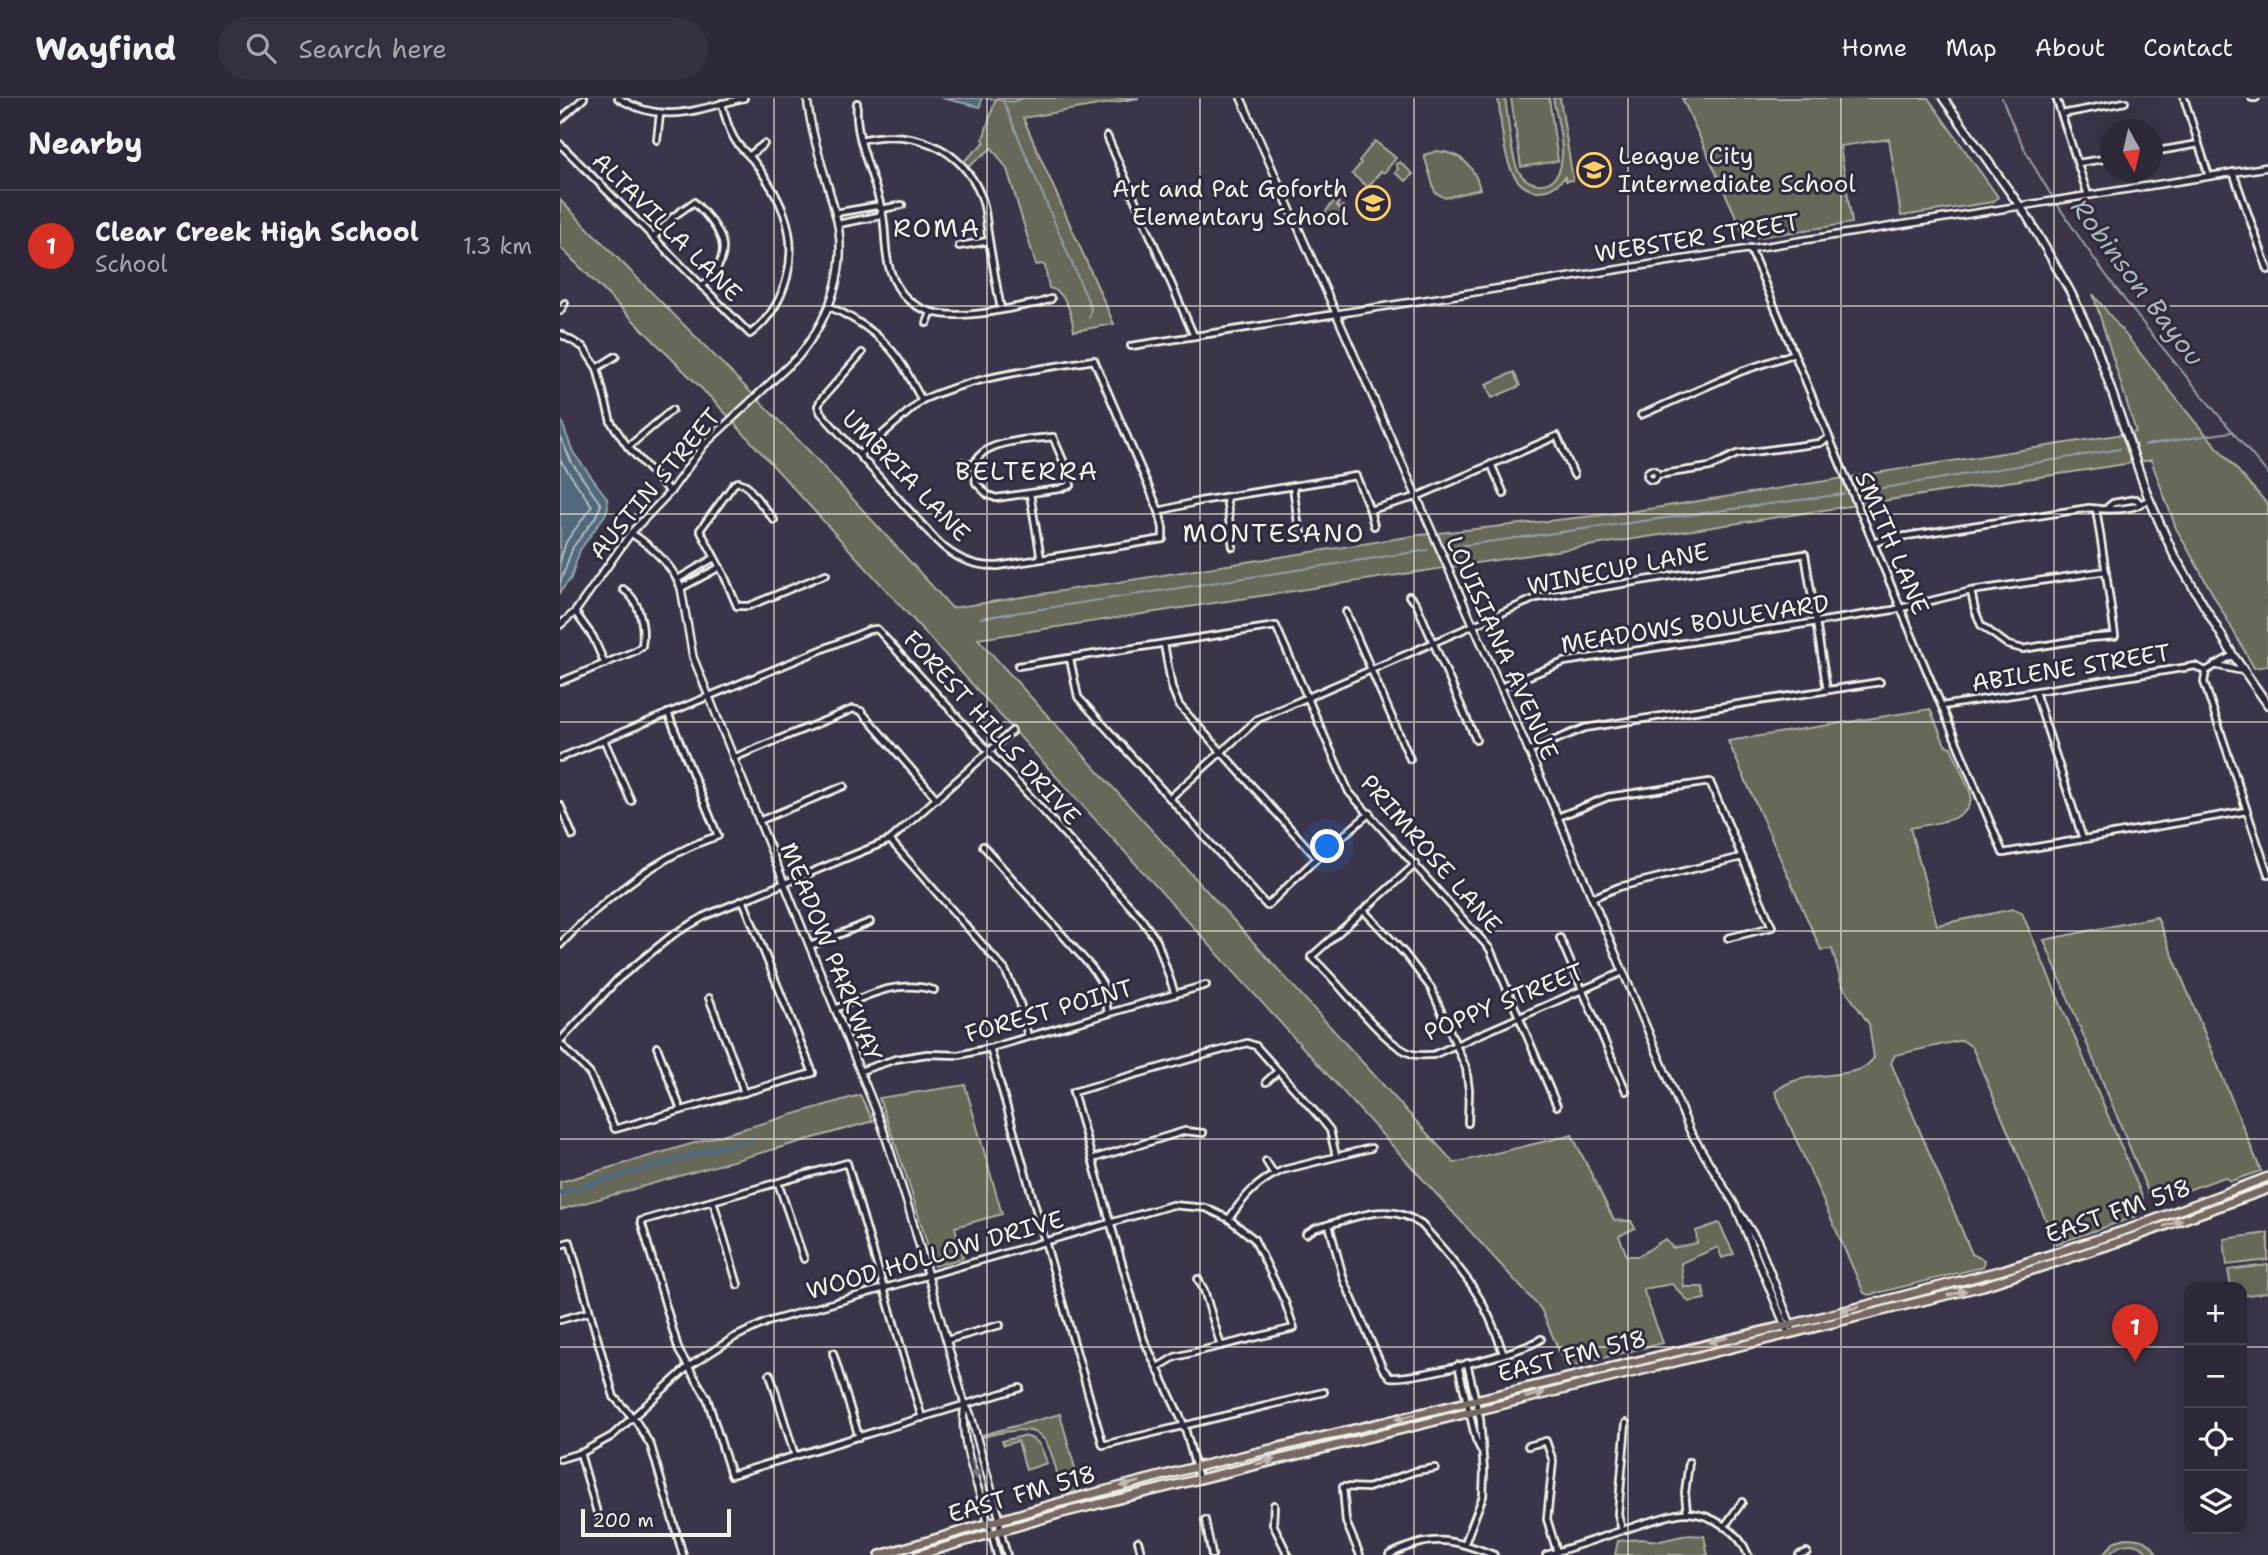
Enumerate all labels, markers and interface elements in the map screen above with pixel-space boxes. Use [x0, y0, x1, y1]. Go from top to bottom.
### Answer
search box [218, 17, 708, 80]
text: Wayfind [35, 26, 176, 71]
icon: search [242, 29, 280, 67]
text: Search here [298, 31, 447, 66]
text: Home [1841, 32, 1907, 64]
text: Map [1945, 32, 1997, 64]
text: About [2035, 32, 2105, 64]
text: Contact [2143, 32, 2233, 64]
north arrow [2100, 119, 2163, 182]
text: Nearby [28, 123, 143, 164]
place label: League City Intermediate School [1618, 140, 1856, 200]
street label: ALTAVILLA LANE [585, 145, 749, 309]
school or university icon: League City Intermediate School [1575, 151, 1613, 189]
place label: Art and Pat Goforth Elementary School [1112, 173, 1349, 233]
school or university icon: Art and Pat Goforth Elementary School [1354, 184, 1392, 222]
water label: Robinson Bayou [2063, 191, 2213, 373]
street label: WEBSTER STREET [1592, 206, 1802, 270]
district label: ROMA [893, 210, 981, 245]
text: Clear Creek High School [95, 214, 419, 249]
text: 1 [46, 231, 56, 261]
text: 1.3 km [463, 231, 532, 261]
text: School [95, 249, 167, 279]
street label: AUSTIN STREET [582, 401, 728, 567]
street label: UMBRIA LANE [835, 403, 977, 549]
district label: BELTERRA [955, 453, 1099, 488]
street label: SMITH LANE [1847, 467, 1937, 619]
district label: MONTESANO [1182, 515, 1366, 550]
street label: LOUISIANA AVENUE [1438, 531, 1566, 765]
street label: WINECUP LANE [1524, 536, 1712, 602]
street label: MEADOWS BOULEVARD [1559, 587, 1831, 661]
street label: FOREST HILLS DRIVE [896, 624, 1088, 832]
street label: ABILENE STREET [1969, 636, 2173, 700]
street label: PRIMROSE LANE [1353, 768, 1509, 940]
your location [1310, 829, 1344, 863]
street label: MEADOW PARKWAY [772, 838, 890, 1067]
street label: POPPY STREET [1419, 955, 1589, 1049]
street label: FOREST POINT [961, 972, 1137, 1050]
street label: EAST FM 518 [2041, 1171, 2195, 1251]
street label: WOOD HOLLOW DRIVE [803, 1203, 1067, 1307]
one-way arrow [2163, 1218, 2184, 1229]
map controls [2184, 1282, 2247, 1534]
button: + [2184, 1282, 2247, 1345]
one-way arrow [1946, 1287, 1968, 1298]
one-way arrow [1839, 1304, 1861, 1315]
pin: 1 [2112, 1304, 2158, 1362]
street label: EAST FM 518 [1494, 1322, 1650, 1390]
one-way arrow [1707, 1335, 1729, 1346]
button: − [2184, 1345, 2247, 1408]
one-way arrow [1524, 1389, 1546, 1400]
button: locate [2184, 1408, 2247, 1471]
one-way arrow [1394, 1412, 1416, 1423]
one-way arrow [1255, 1456, 1277, 1467]
street label: EAST FM 518 [944, 1458, 1100, 1530]
one-way arrow [970, 1459, 980, 1480]
button: layers [2184, 1471, 2247, 1534]
one-way arrow [1119, 1479, 1141, 1490]
scale bar [581, 1506, 732, 1538]
text: 200 m [592, 1508, 654, 1533]

